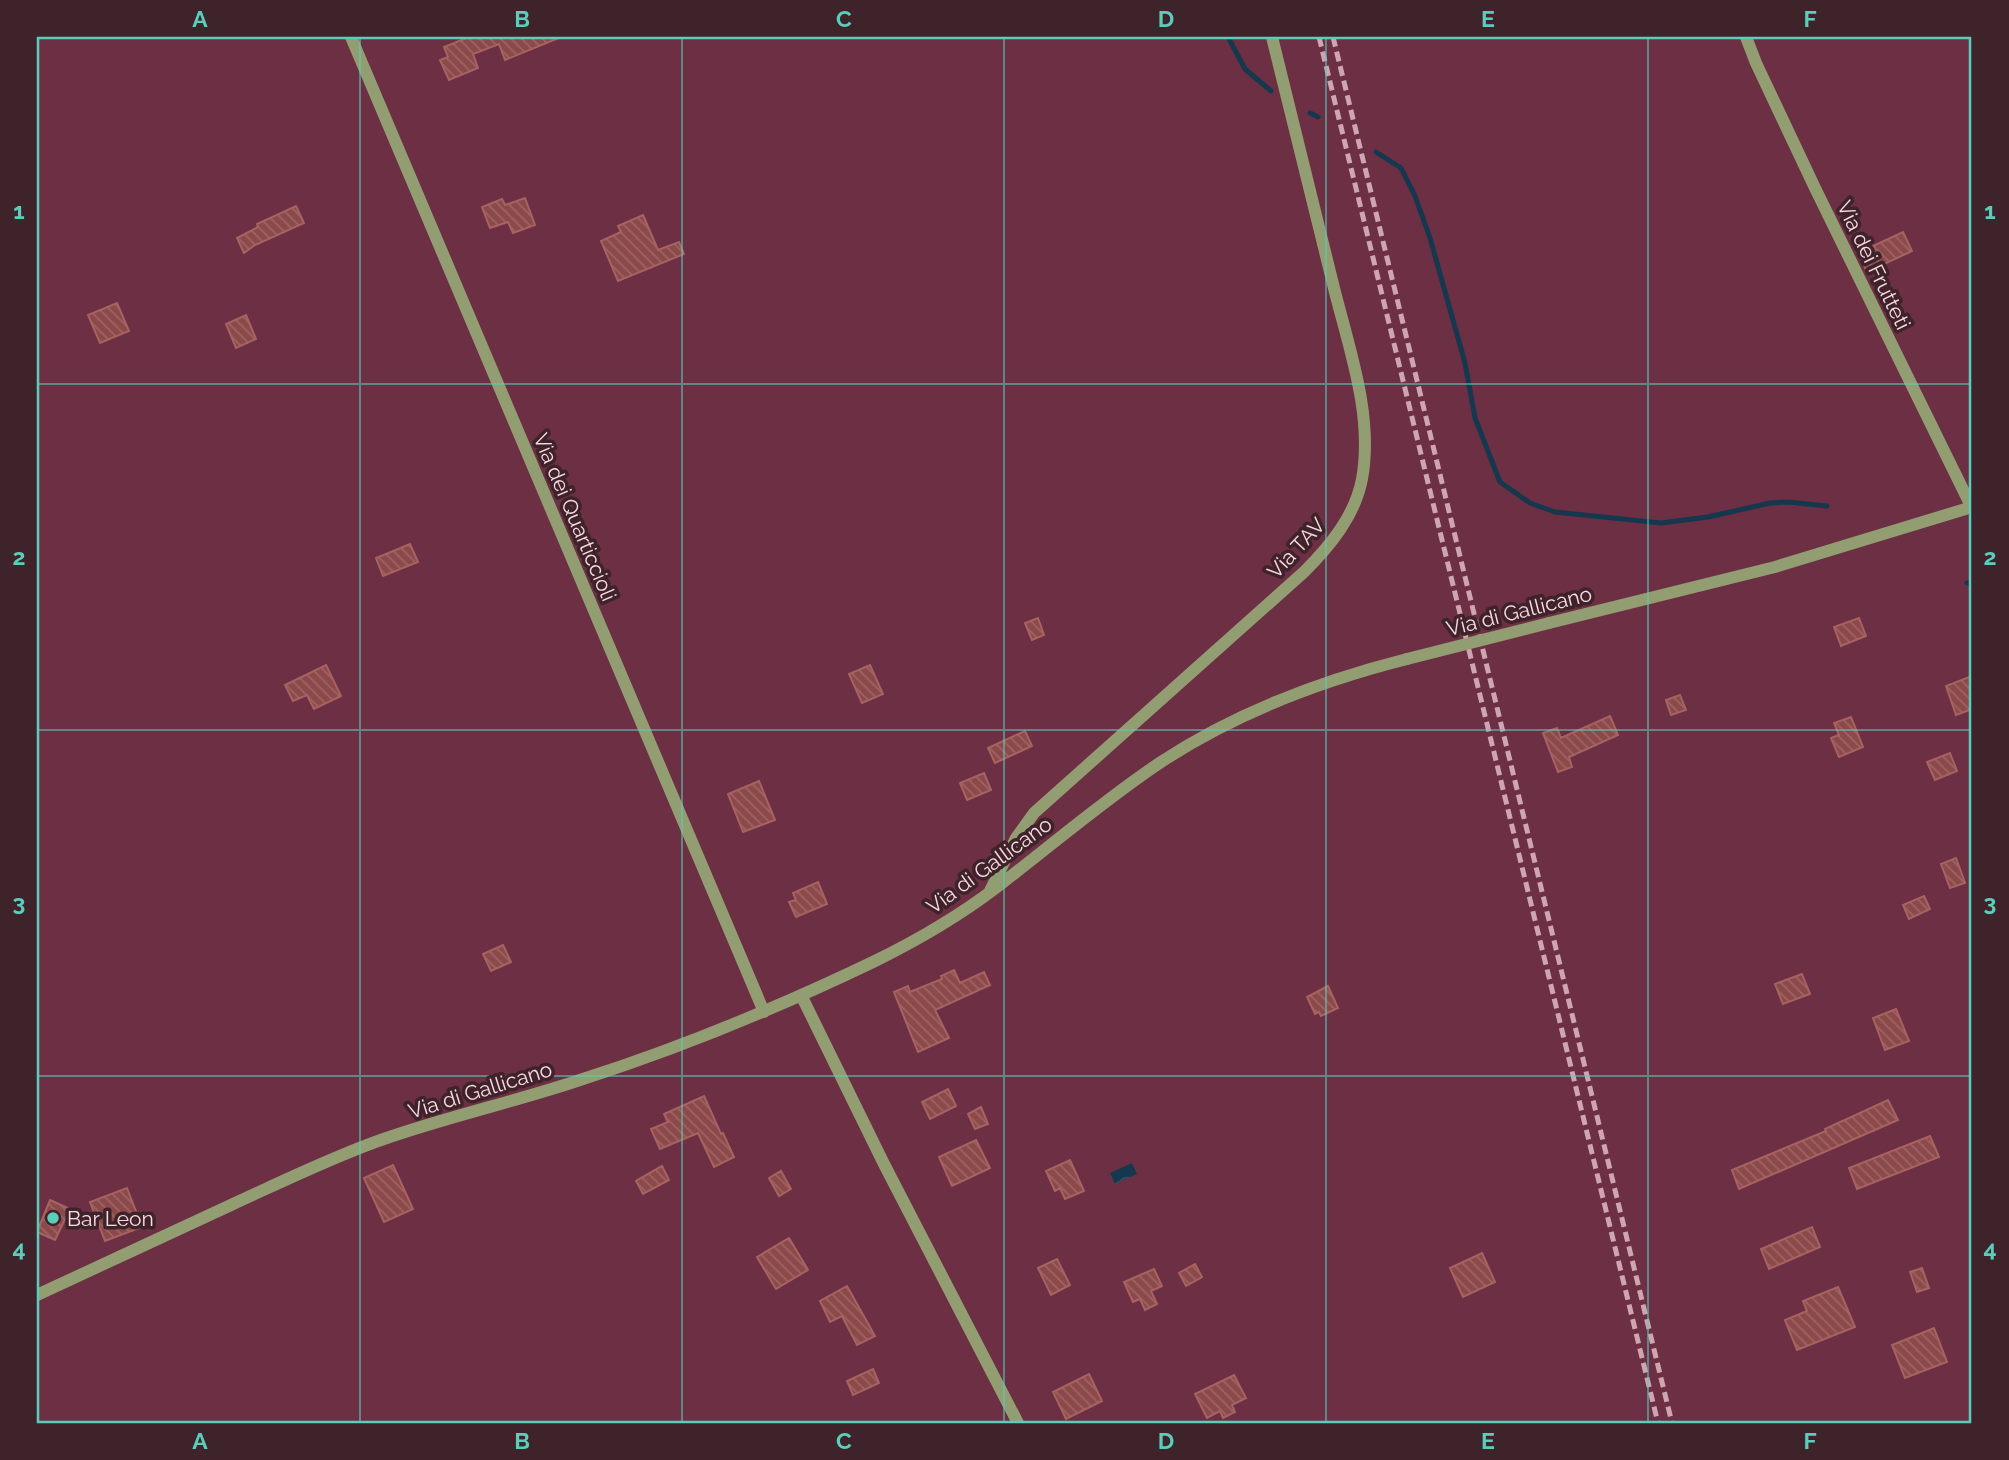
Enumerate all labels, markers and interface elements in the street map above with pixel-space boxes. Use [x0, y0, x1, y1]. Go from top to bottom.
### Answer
text: A [192, 5, 208, 32]
text: B [514, 5, 530, 32]
text: C [836, 5, 852, 32]
text: D [1158, 5, 1174, 32]
text: E [1481, 5, 1495, 32]
text: F [1803, 5, 1817, 32]
text: 1 [13, 197, 25, 224]
street label: Via dei Frutteti [1832, 197, 1916, 333]
text: 1 [1984, 197, 1996, 224]
street label: Via dei Quarticcioli [528, 429, 622, 605]
street label: Via TAV [1262, 513, 1330, 583]
text: 2 [13, 543, 25, 570]
text: 2 [1984, 543, 1996, 570]
street label: Via di Gallicano [1444, 581, 1594, 641]
street label: Via di Gallicano [921, 811, 1057, 919]
text: 3 [13, 889, 25, 916]
text: 3 [1984, 889, 1996, 916]
street label: Via di Gallicano [405, 1056, 555, 1124]
place label: Bar Leon [67, 1206, 154, 1231]
marker: Bar Leon [45, 1210, 61, 1226]
text: 4 [12, 1235, 26, 1262]
text: 4 [1983, 1235, 1997, 1262]
text: A [192, 1427, 208, 1454]
text: B [514, 1427, 530, 1454]
text: C [836, 1427, 852, 1454]
text: D [1158, 1427, 1174, 1454]
text: E [1481, 1427, 1495, 1454]
text: F [1803, 1427, 1817, 1454]

